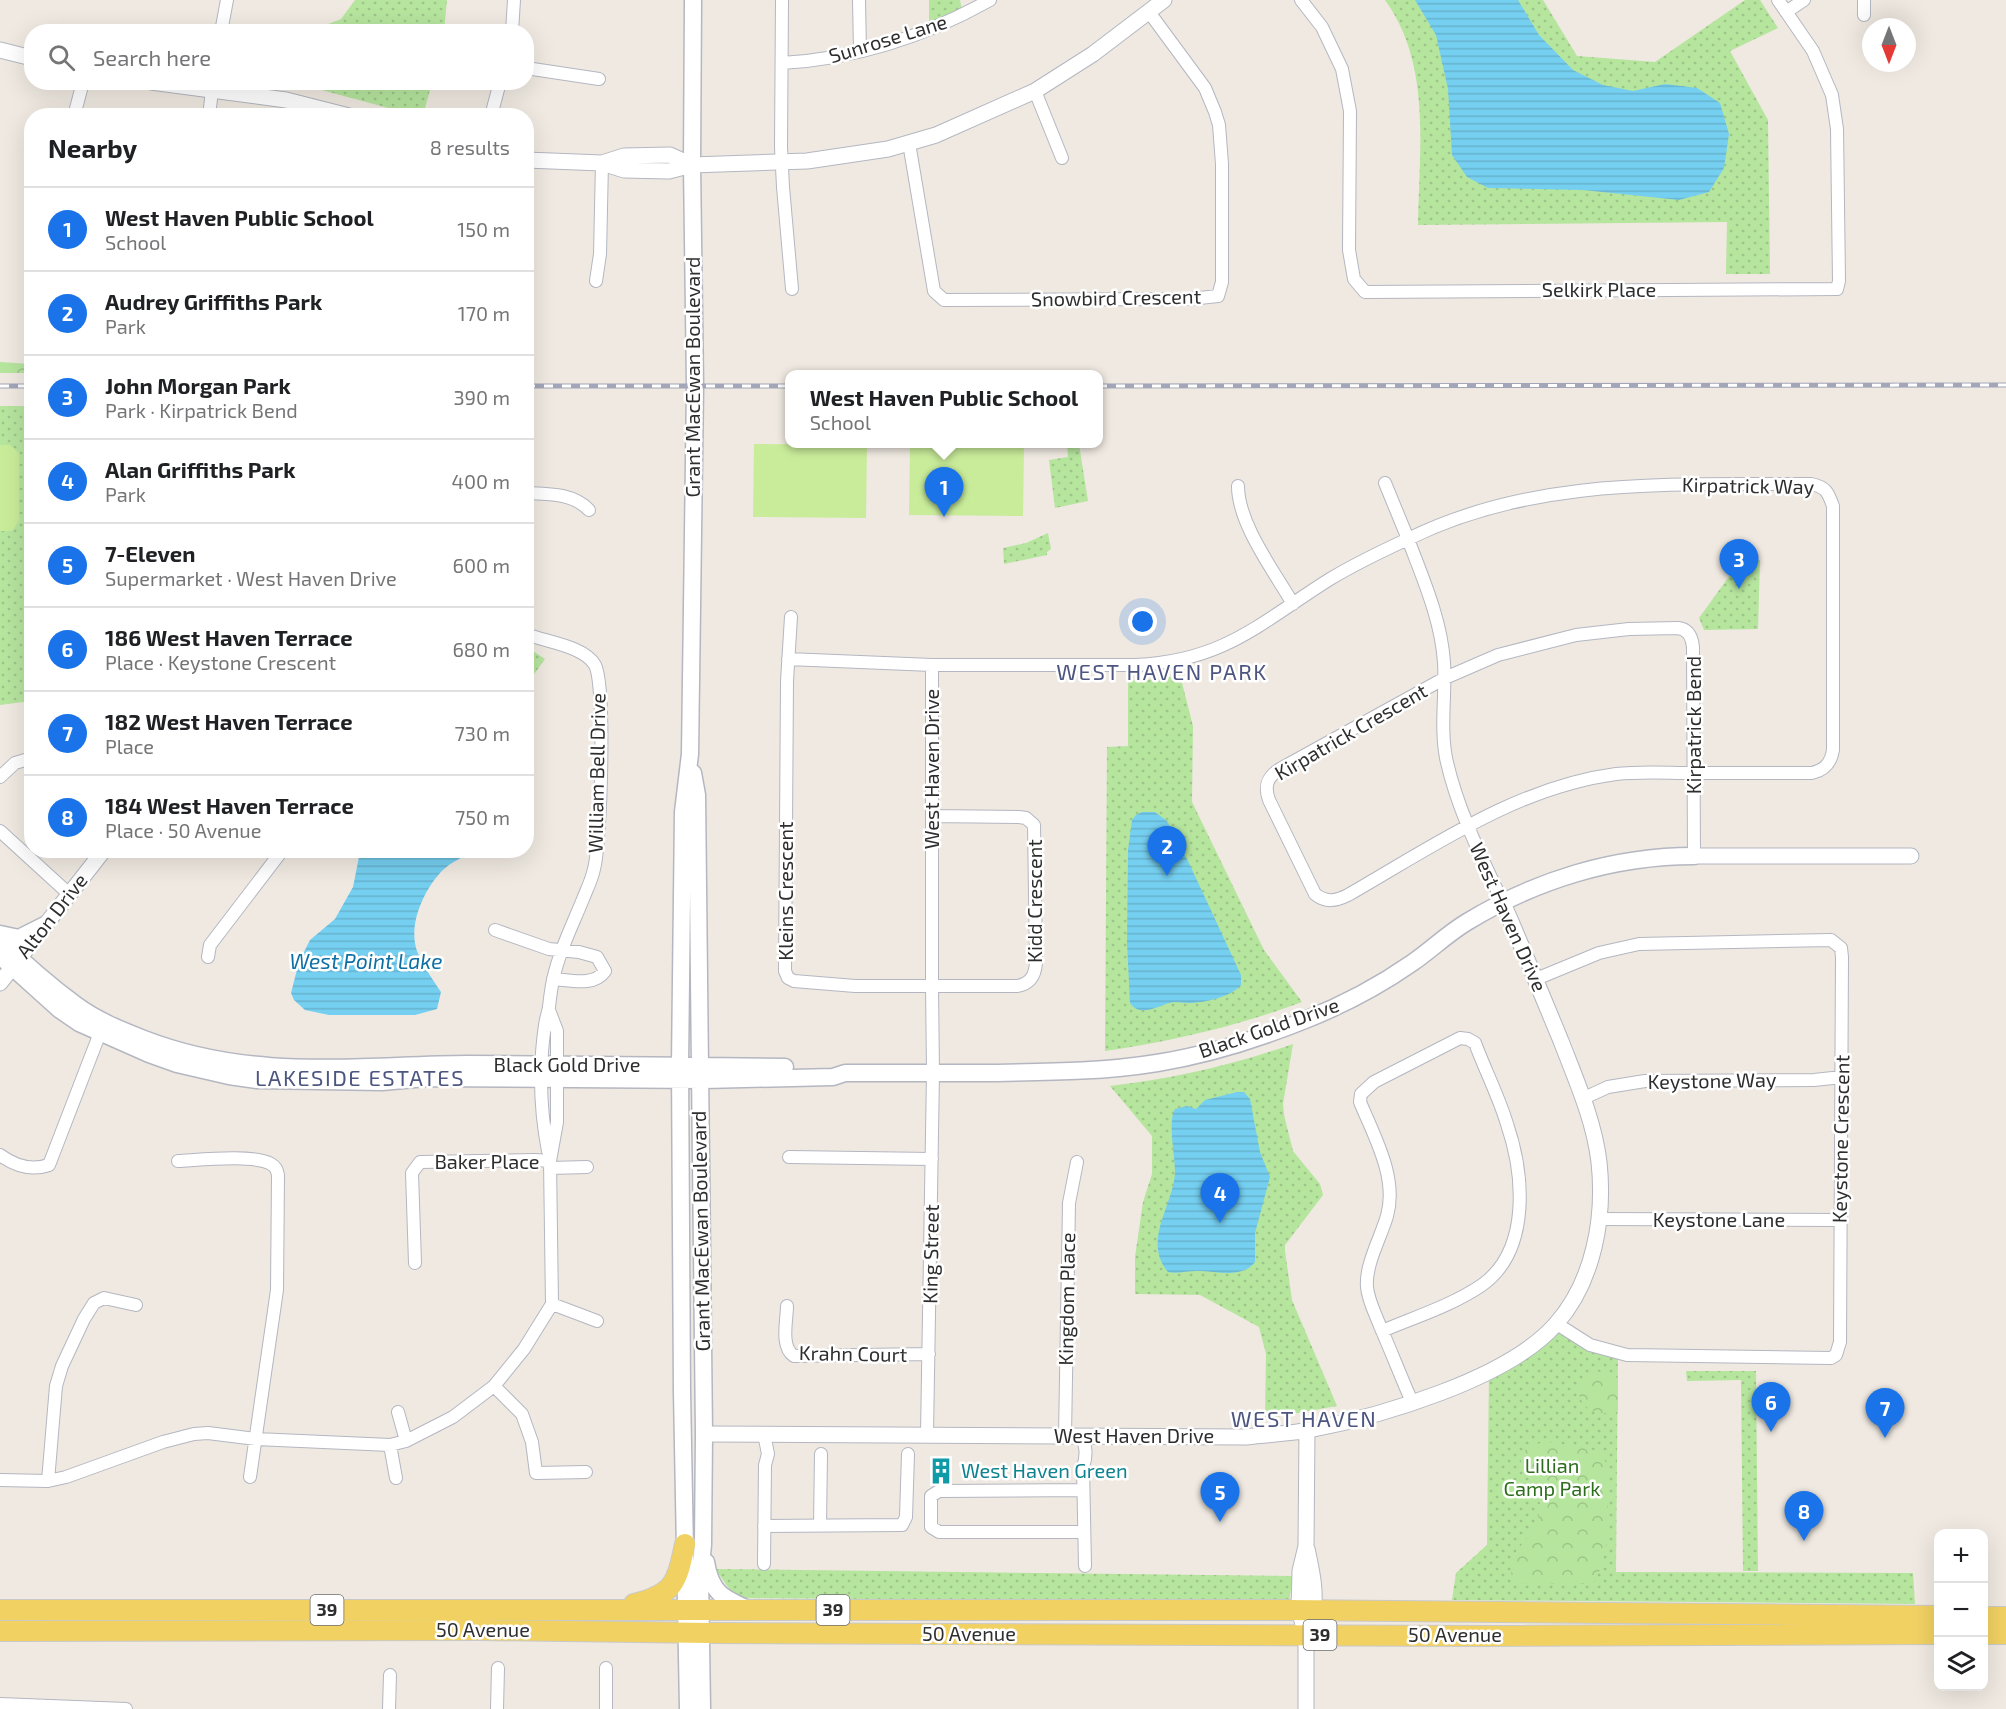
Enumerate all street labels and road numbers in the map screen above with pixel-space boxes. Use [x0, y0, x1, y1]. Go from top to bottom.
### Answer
street label: Sunrose Lane [826, 9, 950, 67]
street label: Grant MacEwan Boulevard [680, 257, 704, 497]
street label: Selkirk Place [1542, 277, 1656, 301]
street label: Snowbird Crescent [1031, 284, 1202, 310]
street label: Kirpatrick Way [1682, 472, 1815, 498]
street label: Kirpatrick Bend [1681, 656, 1705, 794]
street label: Kirpatrick Crescent [1270, 678, 1431, 784]
street label: West Haven Drive [919, 689, 943, 849]
street label: William Bell Drive [583, 693, 609, 853]
street label: Kleins Crescent [773, 821, 797, 961]
street label: West Haven Drive [1465, 838, 1553, 995]
street label: Kidd Crescent [1022, 839, 1046, 963]
street label: Alton Drive [11, 868, 92, 962]
street label: Black Gold Drive [1195, 992, 1342, 1062]
street label: Black Gold Drive [494, 1052, 640, 1076]
street label: Keystone Crescent [1827, 1054, 1853, 1223]
street label: Keystone Way [1647, 1067, 1777, 1093]
street label: Grant MacEwan Boulevard [686, 1110, 714, 1352]
street label: Baker Place [434, 1149, 540, 1173]
street label: King Street [917, 1204, 943, 1304]
street label: Keystone Lane [1653, 1207, 1785, 1231]
street label: Kingdom Place [1053, 1232, 1079, 1366]
street label: Krahn Court [799, 1340, 908, 1366]
street label: West Haven Drive [1054, 1423, 1214, 1447]
road number: 39 [310, 1595, 344, 1625]
road number: 39 [816, 1595, 850, 1625]
street label: 50 Avenue [436, 1617, 530, 1641]
road number: 39 [1304, 1620, 1336, 1650]
street label: 50 Avenue [922, 1621, 1016, 1645]
street label: 50 Avenue [1408, 1622, 1502, 1646]

